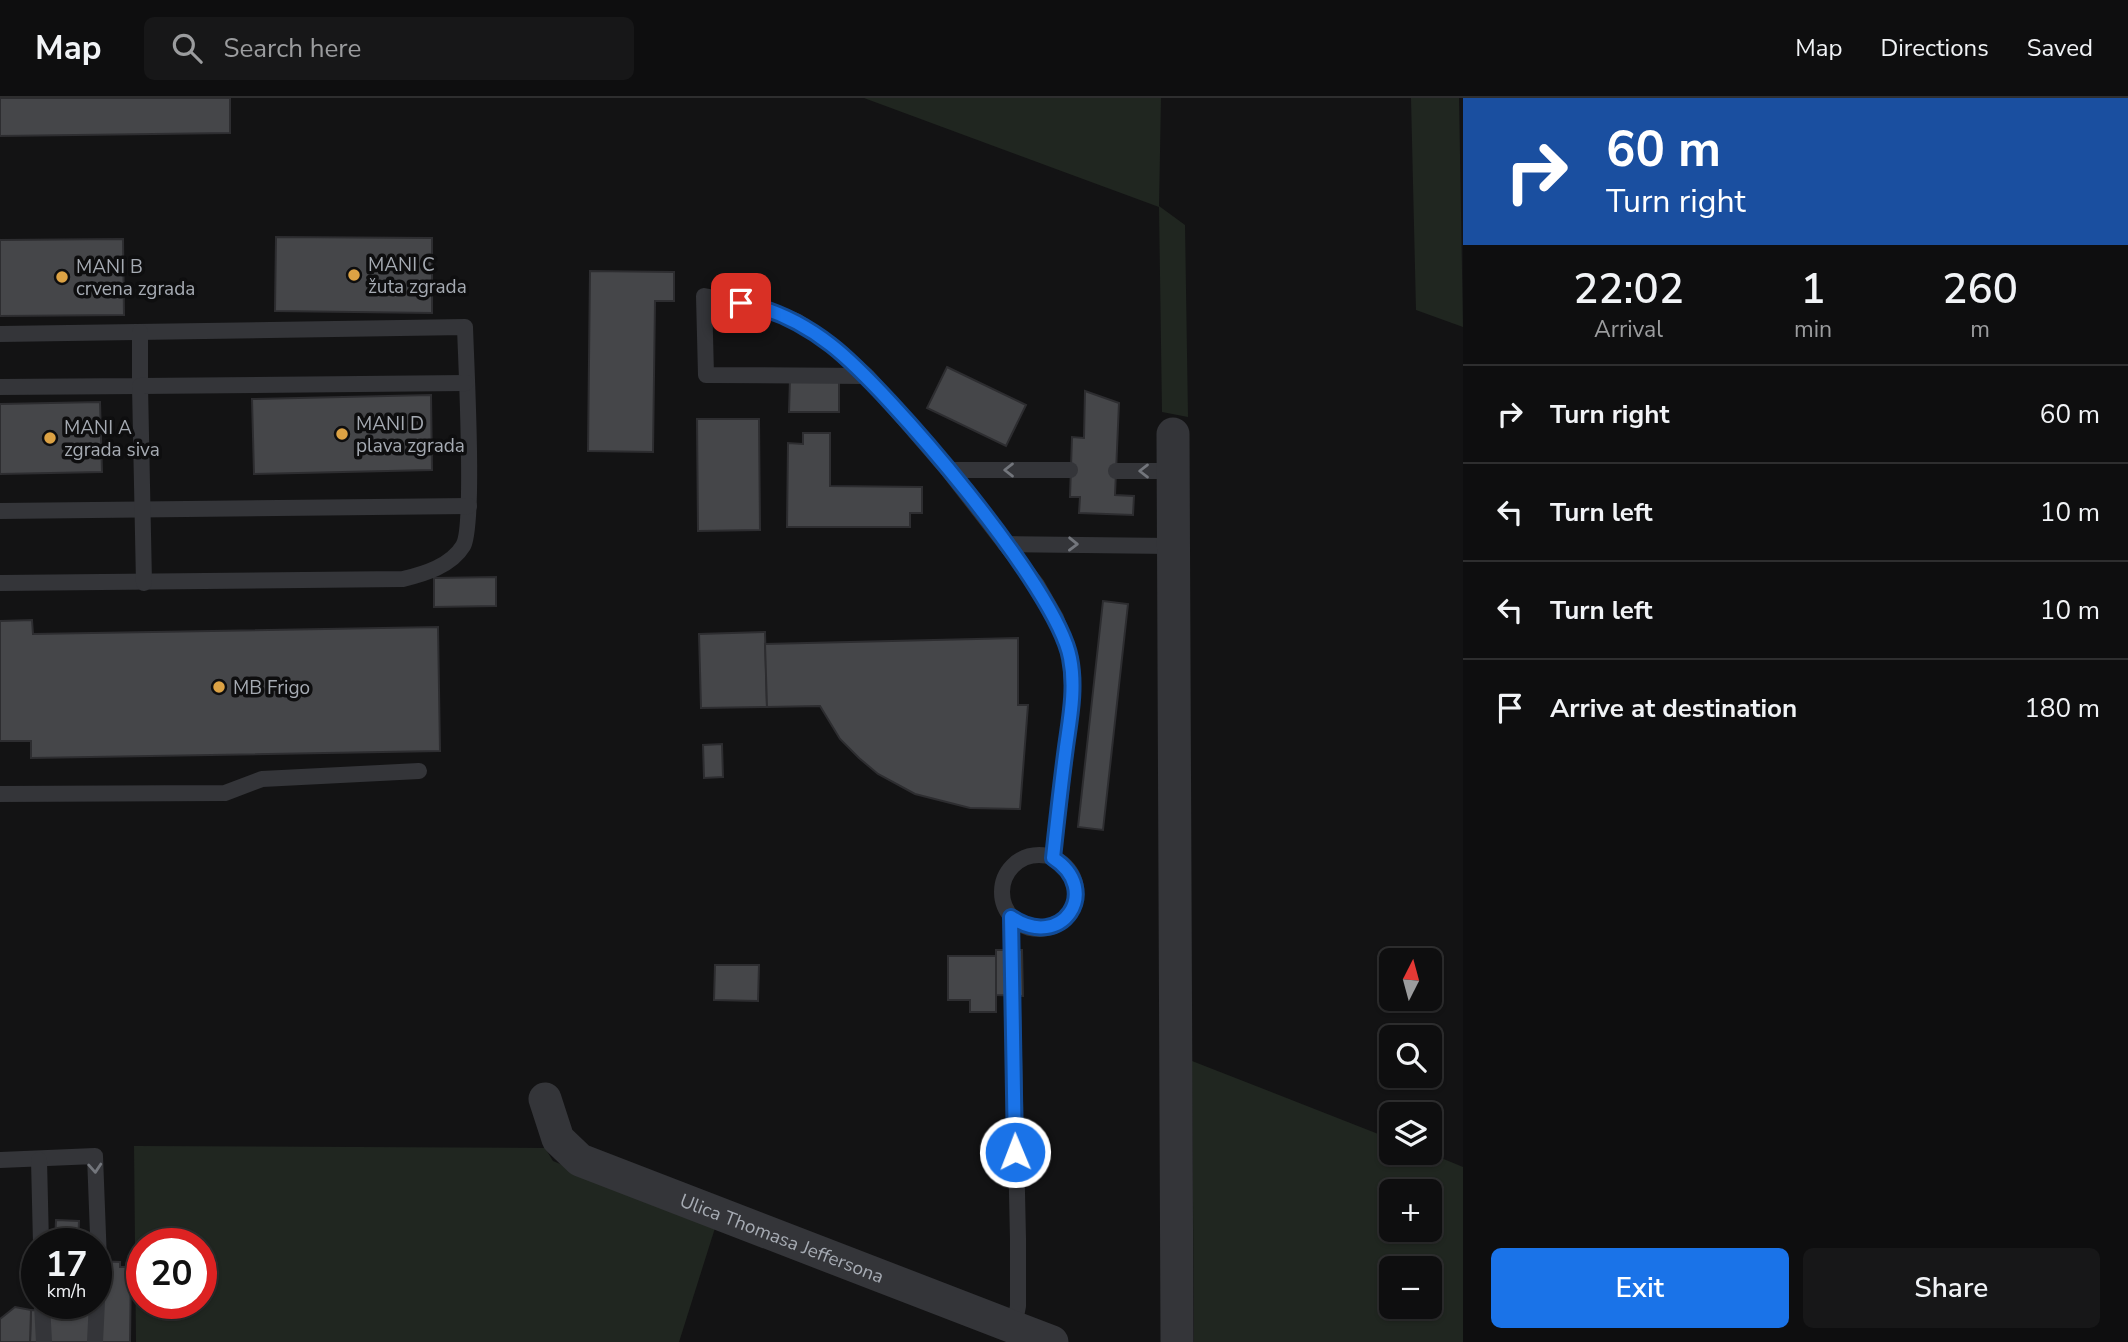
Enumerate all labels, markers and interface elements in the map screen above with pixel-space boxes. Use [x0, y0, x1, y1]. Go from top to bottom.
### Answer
search box [144, 17, 634, 80]
text: Map [35, 26, 102, 71]
icon: search [168, 29, 206, 67]
text: Search here [224, 31, 361, 66]
text: Map [1795, 32, 1842, 64]
text: Directions [1880, 32, 1989, 64]
text: Saved [2027, 32, 2093, 64]
text: 60 m [1606, 116, 1721, 183]
icon: right [1491, 126, 1582, 217]
text: Turn right [1606, 180, 1746, 223]
place label: MANI C žuta zgrada [368, 252, 467, 300]
place label: MANI B crvena zgrada [76, 254, 195, 302]
text: 22:02 [1573, 261, 1684, 318]
text: 1 [1800, 261, 1826, 318]
text: 260 [1942, 261, 2018, 318]
marker: MANI C žuta zgrada [346, 267, 362, 283]
marker: MANI B crvena zgrada [54, 269, 70, 285]
pin [711, 273, 771, 333]
icon: arrive [722, 284, 760, 322]
text: Arrival [1594, 314, 1663, 345]
text: min [1794, 314, 1832, 345]
text: m [1970, 314, 1990, 345]
icon: right [1491, 395, 1529, 433]
text: Turn right [1550, 397, 1669, 432]
text: 60 m [2040, 397, 2100, 432]
place label: MANI D plava zgrada [356, 411, 465, 459]
place label: MANI A zgrada siva [64, 415, 160, 463]
marker: MANI D plava zgrada [334, 426, 350, 442]
marker: MANI A zgrada siva [42, 430, 58, 446]
one-way arrow [1003, 462, 1014, 478]
one-way arrow [1138, 463, 1149, 479]
icon: left [1491, 493, 1529, 531]
text: Turn left [1550, 495, 1653, 530]
text: 10 m [2040, 495, 2100, 530]
one-way arrow [1068, 537, 1079, 552]
icon: left [1491, 591, 1529, 629]
text: Turn left [1550, 593, 1653, 628]
text: 10 m [2040, 593, 2100, 628]
place label: MB Frigo [233, 675, 310, 701]
marker: MB Frigo [211, 679, 227, 695]
icon: arrive [1491, 689, 1529, 727]
text: Arrive at destination [1550, 691, 1797, 726]
text: 180 m [2024, 691, 2100, 726]
north arrow [1379, 948, 1442, 1012]
map controls [1379, 948, 1442, 1319]
button: search [1379, 1025, 1442, 1088]
button: layers [1379, 1102, 1442, 1165]
position arrow [978, 1115, 1052, 1189]
one-way arrow [88, 1163, 103, 1174]
button: + [1379, 1179, 1442, 1242]
street label: Ulica Thomasa Jeffersona [676, 1188, 887, 1290]
speed limit sign: 20 [126, 1228, 217, 1319]
text: 17 [45, 1241, 88, 1288]
button: Exit [1491, 1248, 1789, 1328]
button: Share [1803, 1248, 2100, 1328]
button: − [1379, 1256, 1442, 1319]
text: km/h [47, 1279, 86, 1303]

